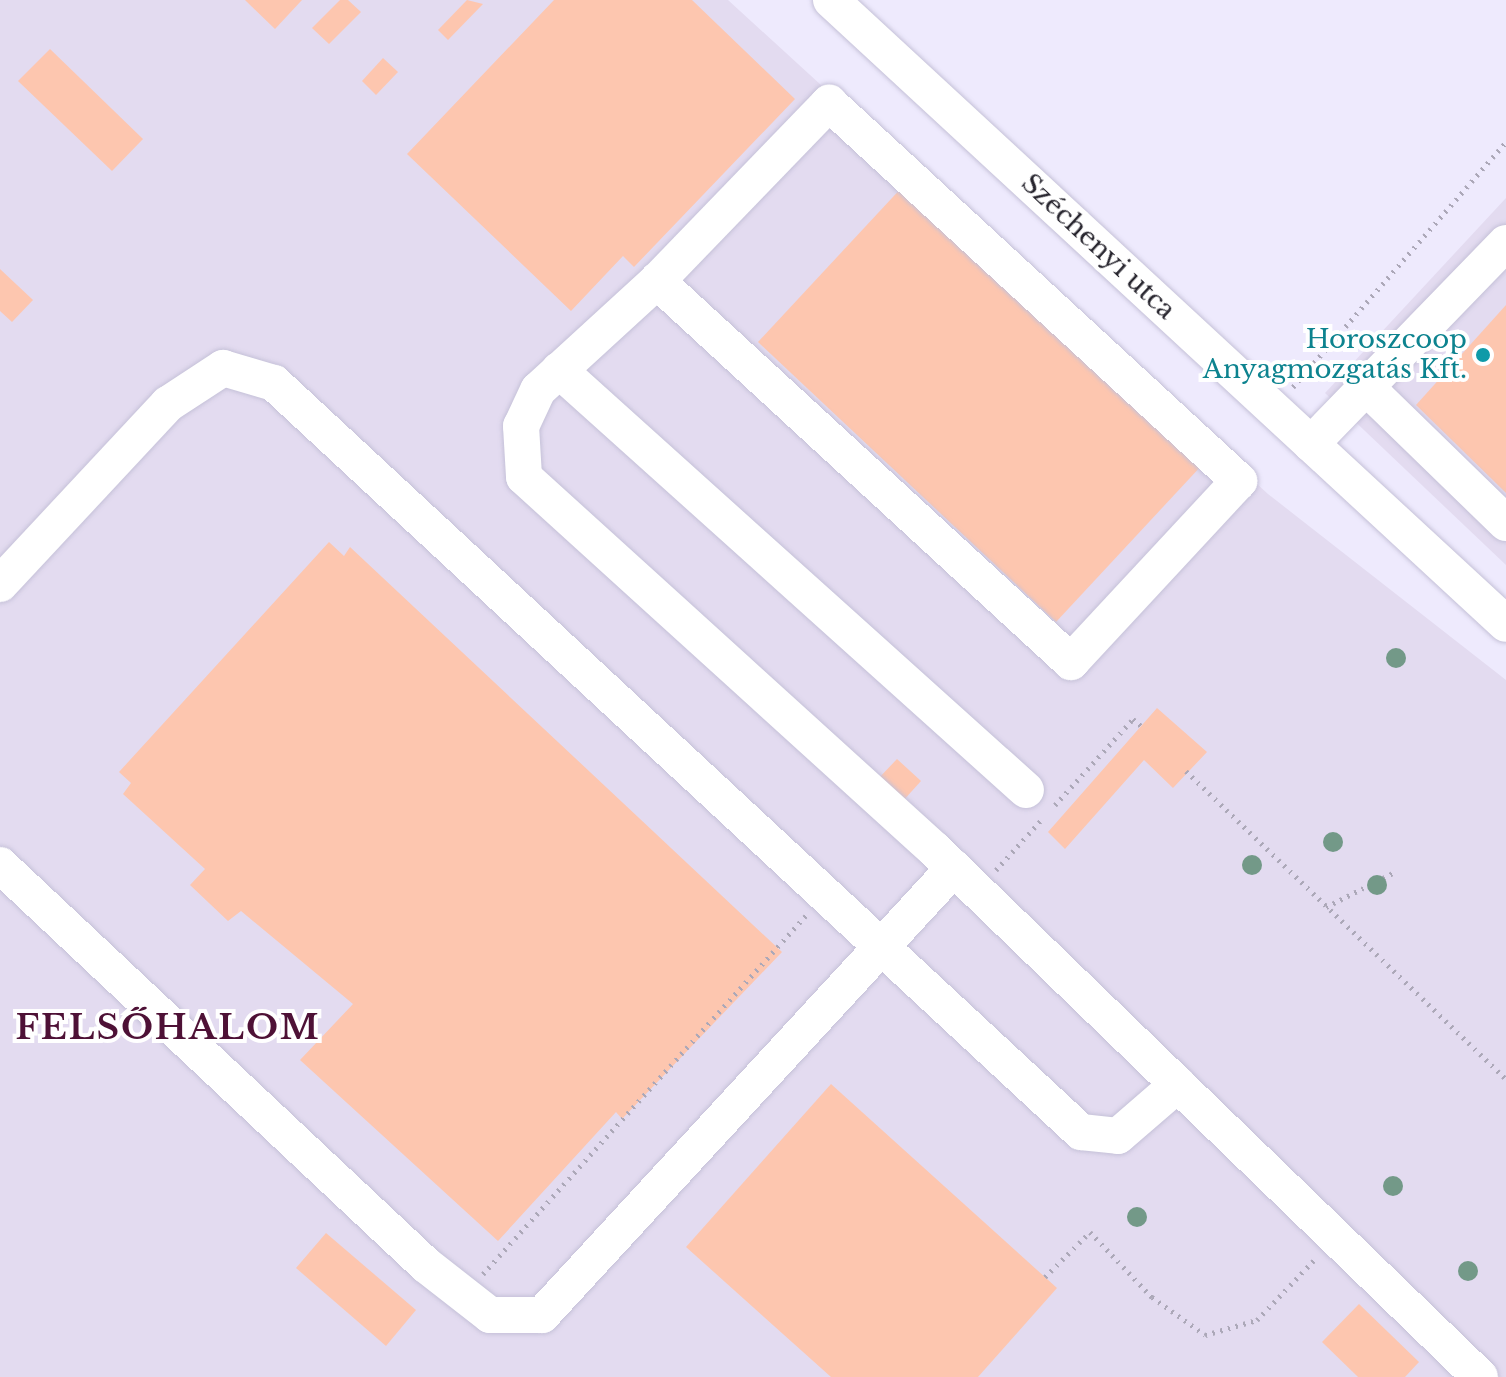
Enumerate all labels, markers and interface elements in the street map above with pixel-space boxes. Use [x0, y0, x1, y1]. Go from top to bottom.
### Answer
street label: Széchenyi utca [1015, 168, 1181, 326]
place label: Horoszcoop Anyagmozgatás Kft. [1203, 324, 1467, 386]
marker: Horoszcoop Anyagmozgatás Kft. [1474, 346, 1492, 364]
district label: FELSŐHALOM [15, 1008, 321, 1048]

